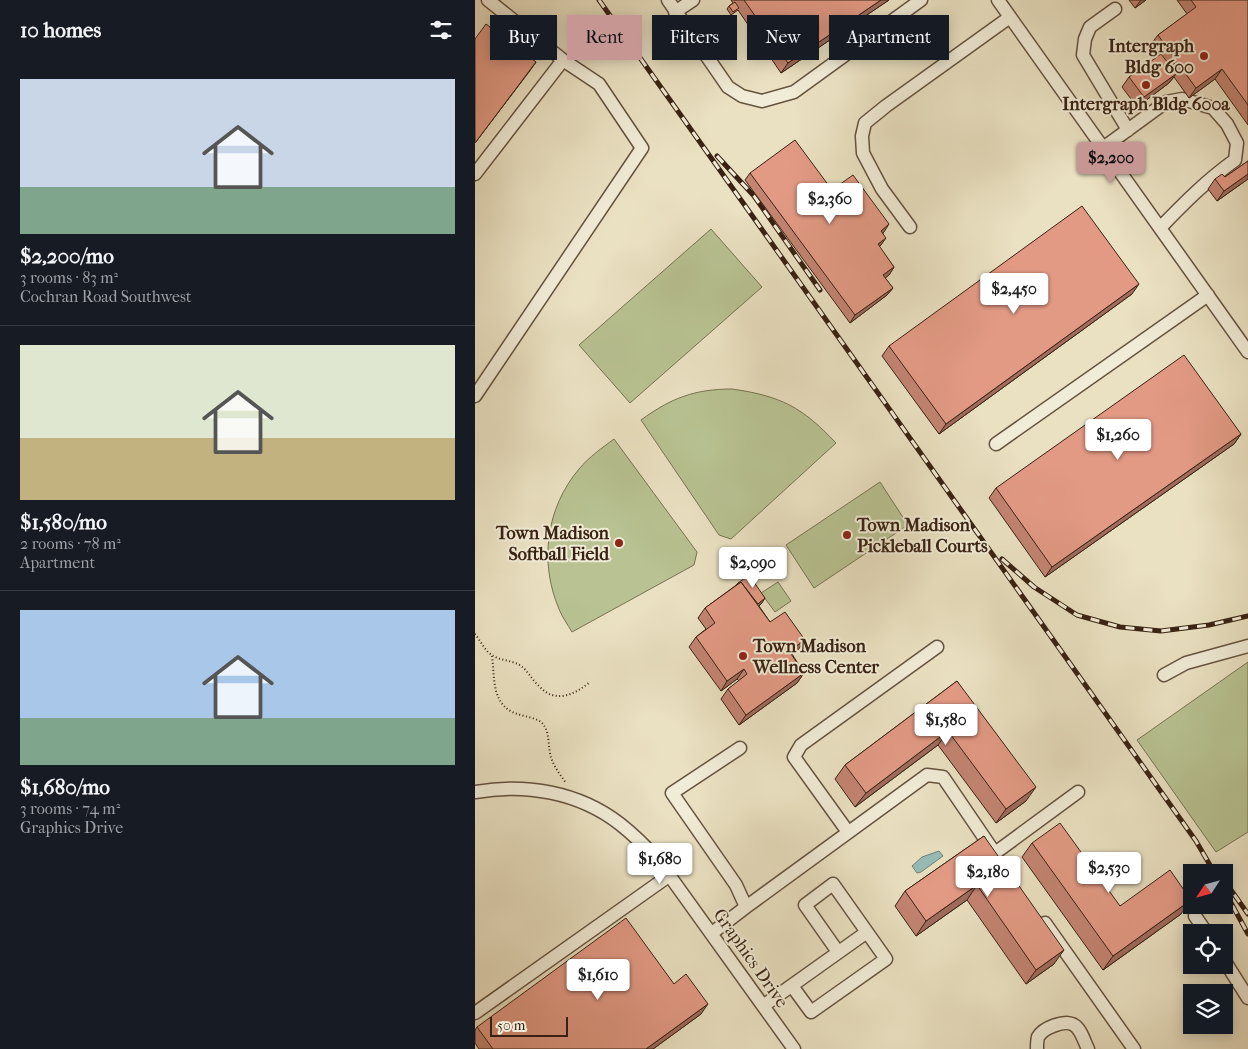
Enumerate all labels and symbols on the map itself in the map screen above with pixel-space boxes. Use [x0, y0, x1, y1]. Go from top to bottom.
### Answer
place label: Intergraph Bldg 600 [1108, 36, 1195, 78]
marker: Intergraph Bldg 600 [1198, 50, 1210, 62]
marker: Intergraph Bldg 600a [1140, 79, 1152, 91]
place label: Intergraph Bldg 600a [1062, 94, 1230, 115]
pin: $2,200 [1070, 142, 1152, 184]
pin: $2,360 [789, 182, 871, 225]
pin: $2,450 [973, 272, 1055, 315]
pin: $1,260 [1077, 418, 1159, 461]
place label: Town Madison Pickleball Courts [856, 515, 988, 557]
place label: Town Madison Softball Field [495, 523, 610, 565]
marker: Town Madison Pickleball Courts [841, 529, 853, 541]
marker: Town Madison Softball Field [613, 537, 625, 549]
pin: $2,090 [712, 546, 794, 589]
place label: Town Madison Wellness Center [752, 636, 879, 678]
marker: Town Madison Wellness Center [737, 650, 749, 662]
pin: $1,580 [905, 704, 987, 746]
pin: $1,680 [619, 842, 701, 885]
pin: $2,530 [1068, 852, 1150, 894]
pin: $2,180 [947, 856, 1029, 898]
north arrow [1183, 864, 1233, 914]
street label: Graphics Drive [709, 905, 793, 1012]
pin: $1,610 [557, 958, 639, 1001]
scale bar [490, 1014, 567, 1037]

